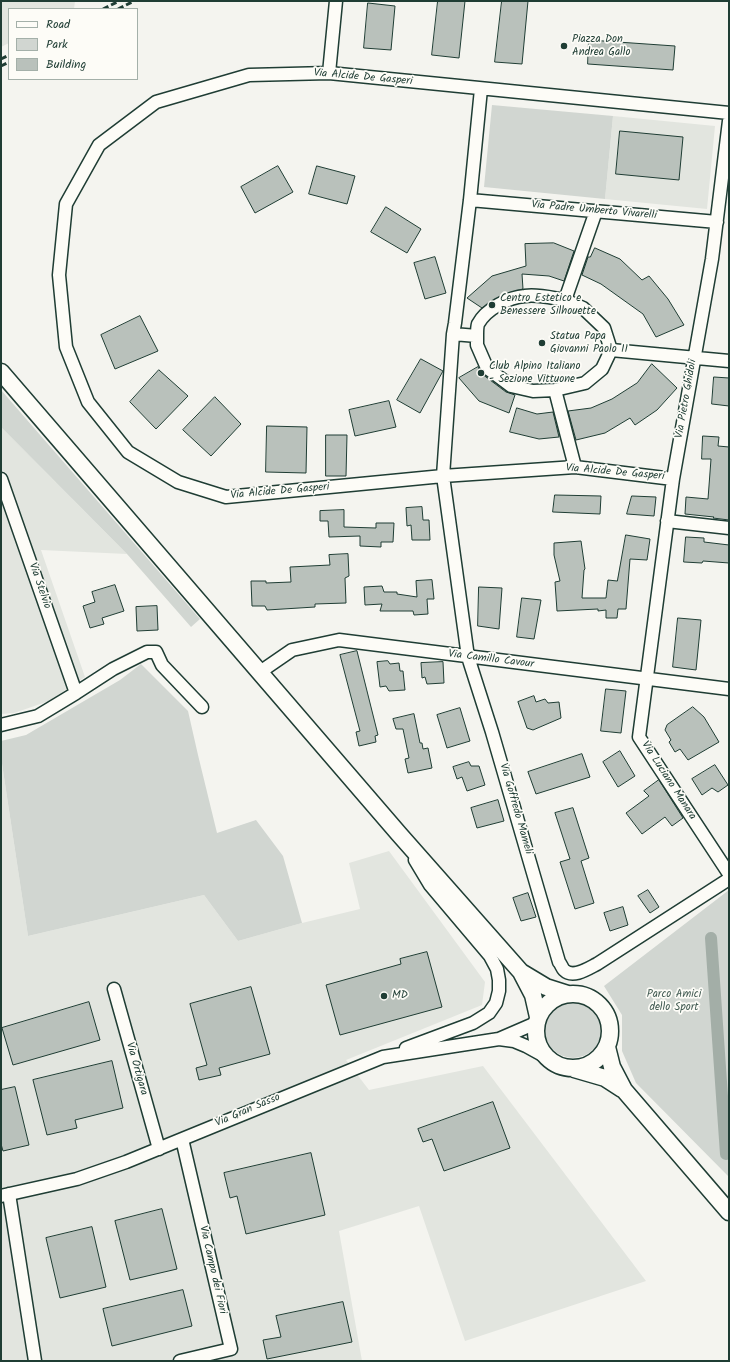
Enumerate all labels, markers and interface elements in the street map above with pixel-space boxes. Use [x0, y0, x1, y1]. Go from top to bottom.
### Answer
legend [8, 8, 138, 80]
text: Road [46, 15, 70, 34]
place label: Piazza Don Andrea Gallo [572, 33, 630, 59]
text: Park [46, 35, 68, 54]
marker: Piazza Don Andrea Gallo [559, 41, 569, 51]
text: Building [46, 55, 86, 74]
street label: Via Alcide De Gasperi [313, 67, 413, 89]
street label: Via Padre Umberto Vivarelli [531, 199, 657, 223]
place label: Centro Estetico e Benessere Silhouette [500, 292, 596, 318]
marker: Centro Estetico e Benessere Silhouette [487, 300, 497, 310]
place label: Statua Papa Giovanni Paolo II [550, 330, 628, 356]
marker: Statua Papa Giovanni Paolo II [537, 338, 547, 348]
street label: Via Pietro Ghidoli [674, 359, 700, 439]
place label: Club Alpino Italiano - Sezione Vittuone [489, 360, 580, 386]
marker: Club Alpino Italiano - Sezione Vittuone [476, 368, 486, 378]
street label: Via Alcide De Gasperi [565, 462, 665, 484]
street label: Via Alcide De Gasperi [230, 481, 330, 503]
street label: Via Stelvio [25, 561, 53, 611]
street label: Via Camillo Cavour [447, 648, 535, 672]
street label: Via Luciano Manara [638, 739, 698, 823]
street label: Via Goffredo Mameli [496, 762, 534, 856]
park label: Parco Amici dello Sport [647, 988, 701, 1014]
place label: MD [392, 989, 408, 1003]
marker: MD [379, 991, 389, 1001]
street label: Via Ortigara [122, 1041, 150, 1097]
street label: Via Gran Sasso [214, 1091, 282, 1131]
street label: Via Campo dei Fiori [195, 1225, 229, 1315]

